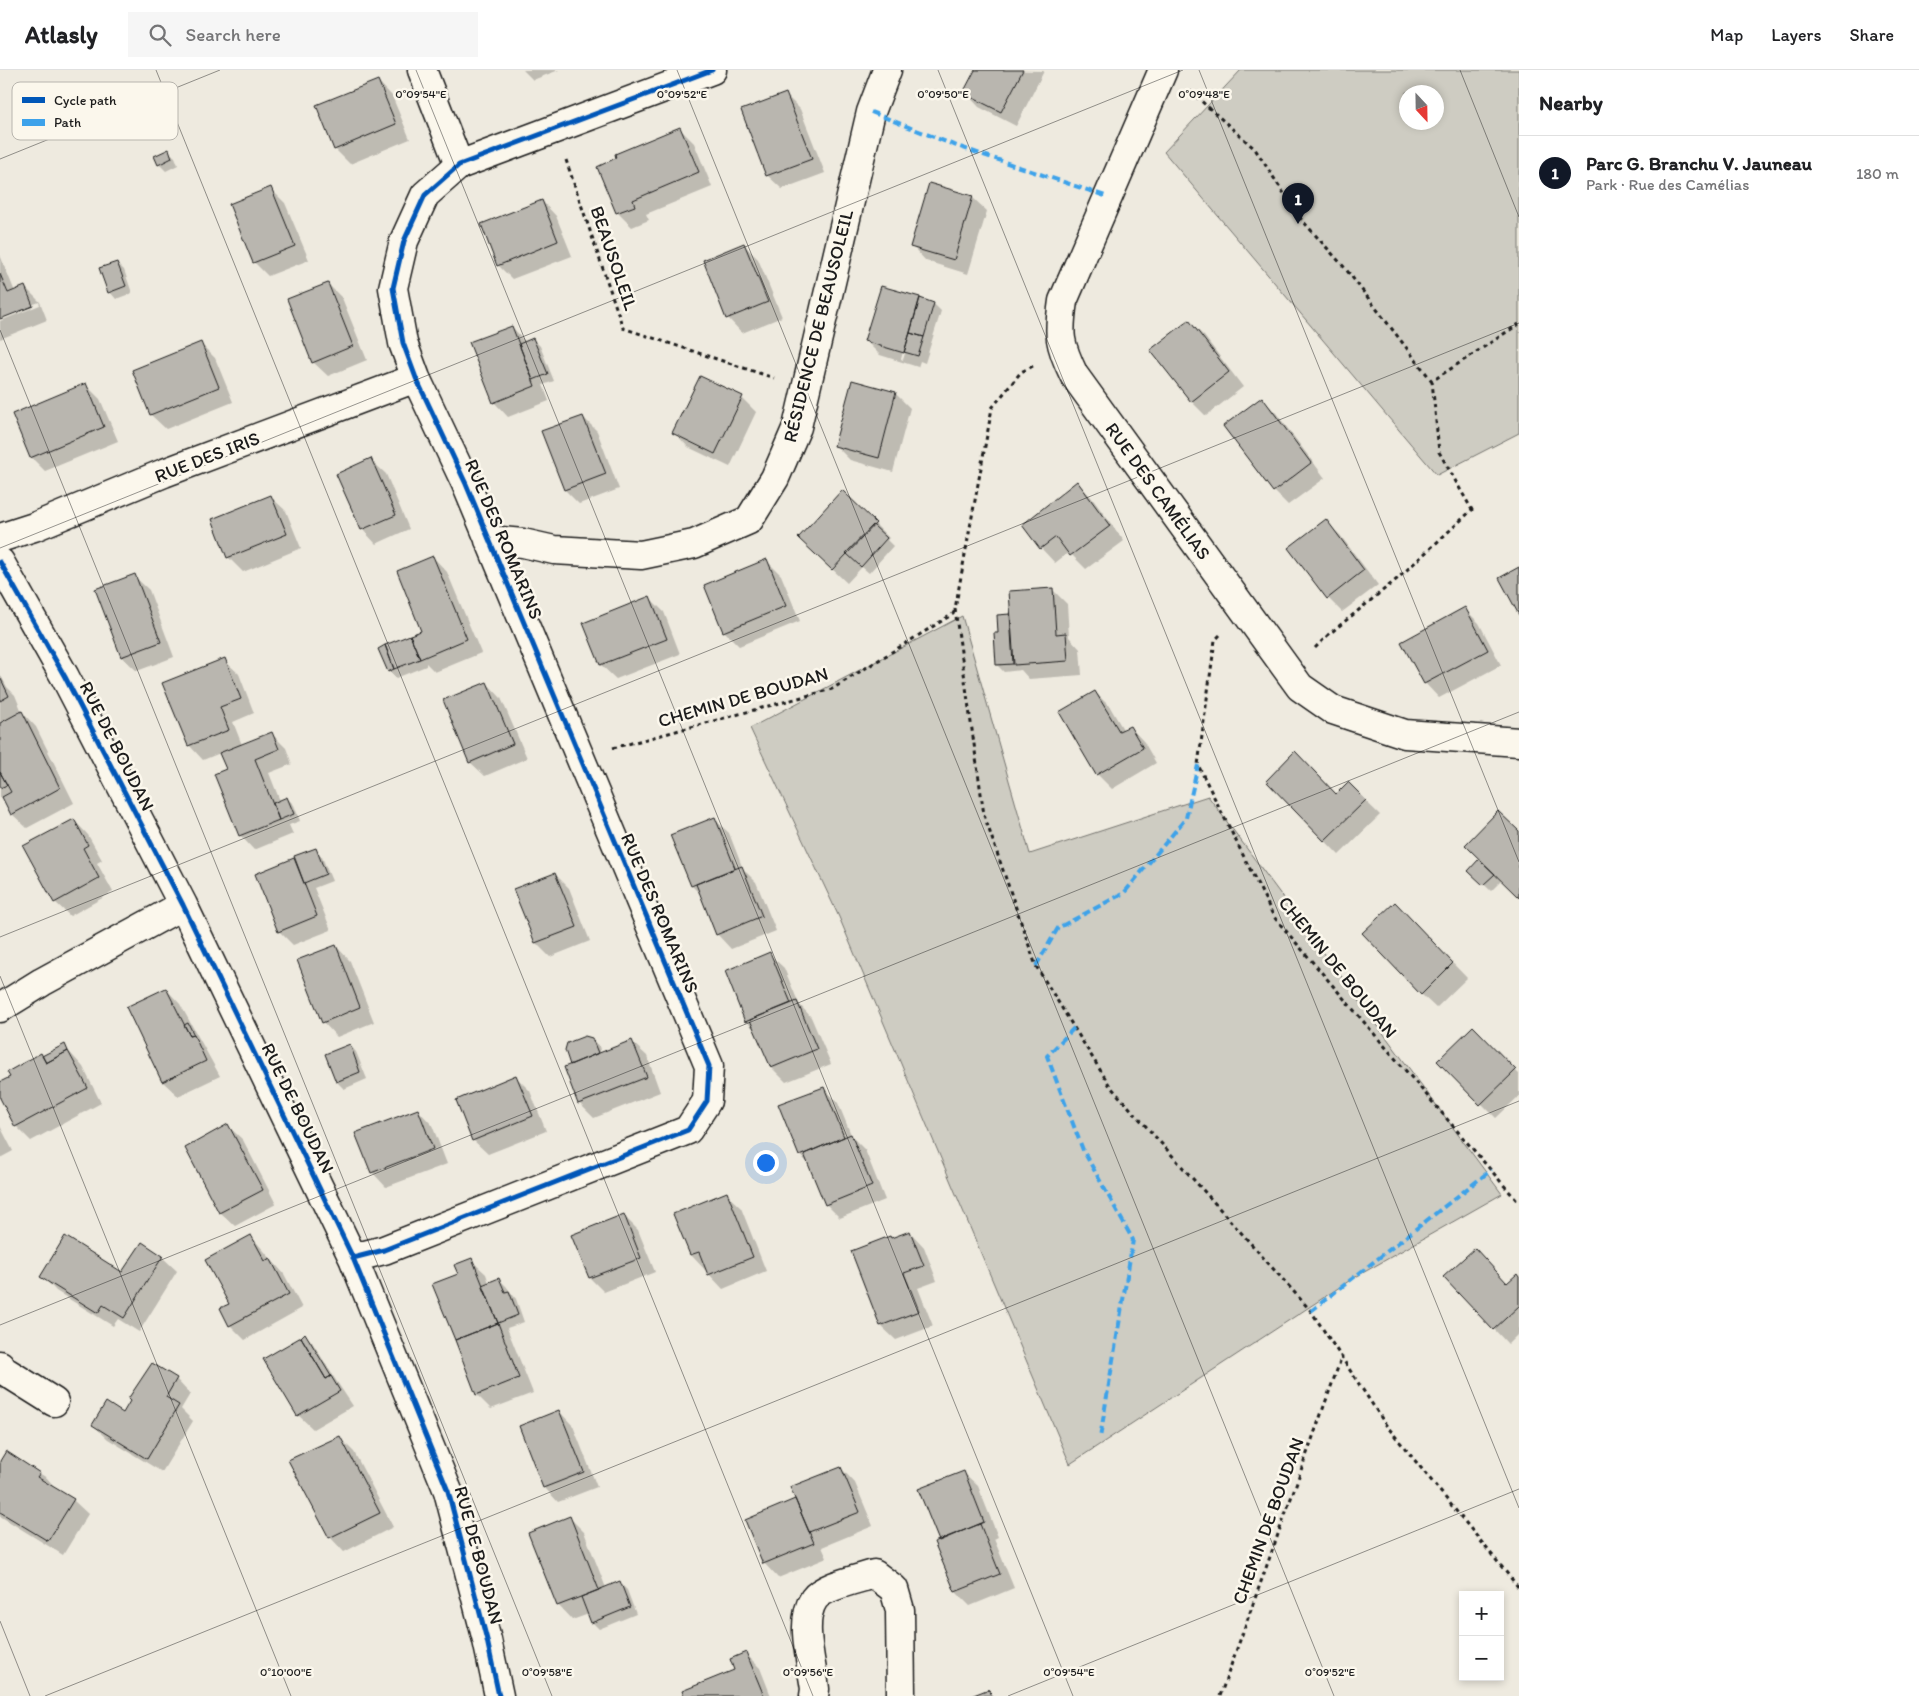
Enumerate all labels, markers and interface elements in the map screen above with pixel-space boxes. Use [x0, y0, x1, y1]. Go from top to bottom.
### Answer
search box [128, 12, 478, 57]
text: Atlasly [25, 20, 98, 49]
icon: search [146, 21, 174, 49]
text: Search here [186, 23, 281, 46]
text: Map [1710, 24, 1743, 46]
text: Layers [1771, 24, 1821, 46]
text: Share [1849, 24, 1894, 46]
legend [12, 82, 178, 140]
north arrow [1399, 85, 1444, 130]
text: 0°09'54"E [395, 87, 447, 101]
text: 0°09'52"E [657, 87, 708, 101]
text: 0°09'50"E [917, 87, 969, 101]
text: 0°09'48"E [1178, 87, 1230, 101]
text: Nearby [1539, 90, 1603, 115]
text: Cycle path [54, 92, 117, 109]
text: Path [54, 114, 81, 131]
text: Parc G. Branchu V. Jauneau [1586, 152, 1812, 175]
text: 1 [1551, 164, 1559, 183]
text: 180 m [1856, 164, 1899, 183]
text: Park · Rue des Camélias [1586, 175, 1749, 194]
pin: 1 [1282, 183, 1314, 224]
street label: BEAUSOLEIL [585, 203, 643, 314]
street label: RÉSIDENCE DE BEAUSOLEIL [778, 207, 858, 445]
street label: RUE DES CAMÉLIAS [1100, 418, 1216, 564]
street label: RUE DES IRIS [151, 426, 263, 488]
street label: RUE DES ROMARINS [460, 456, 548, 622]
street label: CHEMIN DE BOUDAN [655, 662, 831, 732]
street label: RUE DE BOUDAN [74, 677, 160, 815]
street label: RUE DES ROMARINS [616, 830, 704, 996]
street label: CHEMIN DE BOUDAN [1274, 891, 1402, 1043]
street label: RUE DE BOUDAN [256, 1039, 340, 1177]
your location [753, 1150, 779, 1176]
street label: CHEMIN DE BOUDAN [1227, 1434, 1309, 1608]
street label: RUE DE BOUDAN [449, 1483, 509, 1627]
map controls [1459, 1591, 1504, 1681]
button: + [1459, 1591, 1504, 1636]
button: − [1459, 1636, 1504, 1681]
text: 0°10'00"E [260, 1665, 312, 1679]
text: 0°09'58"E [522, 1665, 573, 1679]
text: 0°09'56"E [783, 1665, 834, 1679]
text: 0°09'54"E [1043, 1665, 1095, 1679]
text: 0°09'52"E [1305, 1665, 1356, 1679]

